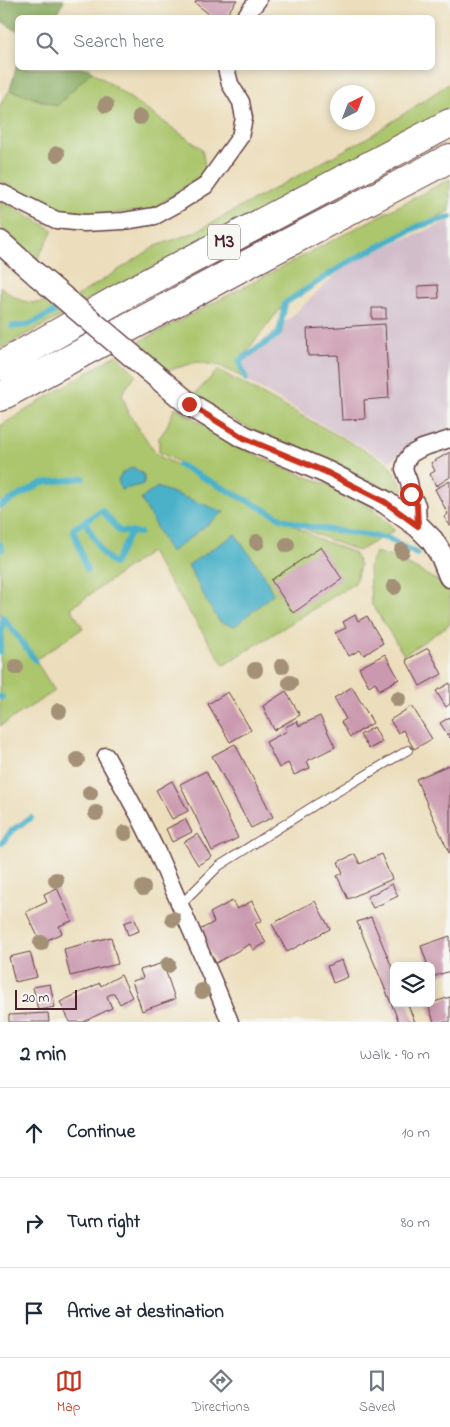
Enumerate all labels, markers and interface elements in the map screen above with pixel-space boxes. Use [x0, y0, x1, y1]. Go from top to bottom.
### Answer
search box [15, 15, 435, 70]
icon: search [33, 29, 61, 57]
text: Search here [73, 29, 164, 56]
north arrow [330, 85, 375, 130]
road number: M3 [208, 224, 240, 260]
route end [178, 393, 201, 416]
route start [400, 483, 423, 506]
map controls [390, 962, 435, 1007]
button: layers [390, 962, 435, 1007]
scale bar [15, 987, 78, 1010]
text: 20 m [22, 988, 49, 1009]
text: 2 min [20, 1040, 66, 1070]
text: Walk · 90 m [360, 1043, 430, 1067]
icon: ahead [20, 1119, 48, 1147]
text: Continue [67, 1119, 135, 1146]
text: 10 m [402, 1121, 430, 1145]
icon: right [20, 1209, 48, 1237]
text: Turn right [67, 1209, 140, 1236]
text: 80 m [401, 1211, 430, 1235]
icon: arrive [20, 1299, 48, 1327]
text: Arrive at destination [67, 1299, 224, 1326]
tab: Map [55, 1367, 83, 1418]
tab: Directions [192, 1367, 250, 1418]
tab: Saved [359, 1367, 395, 1418]

